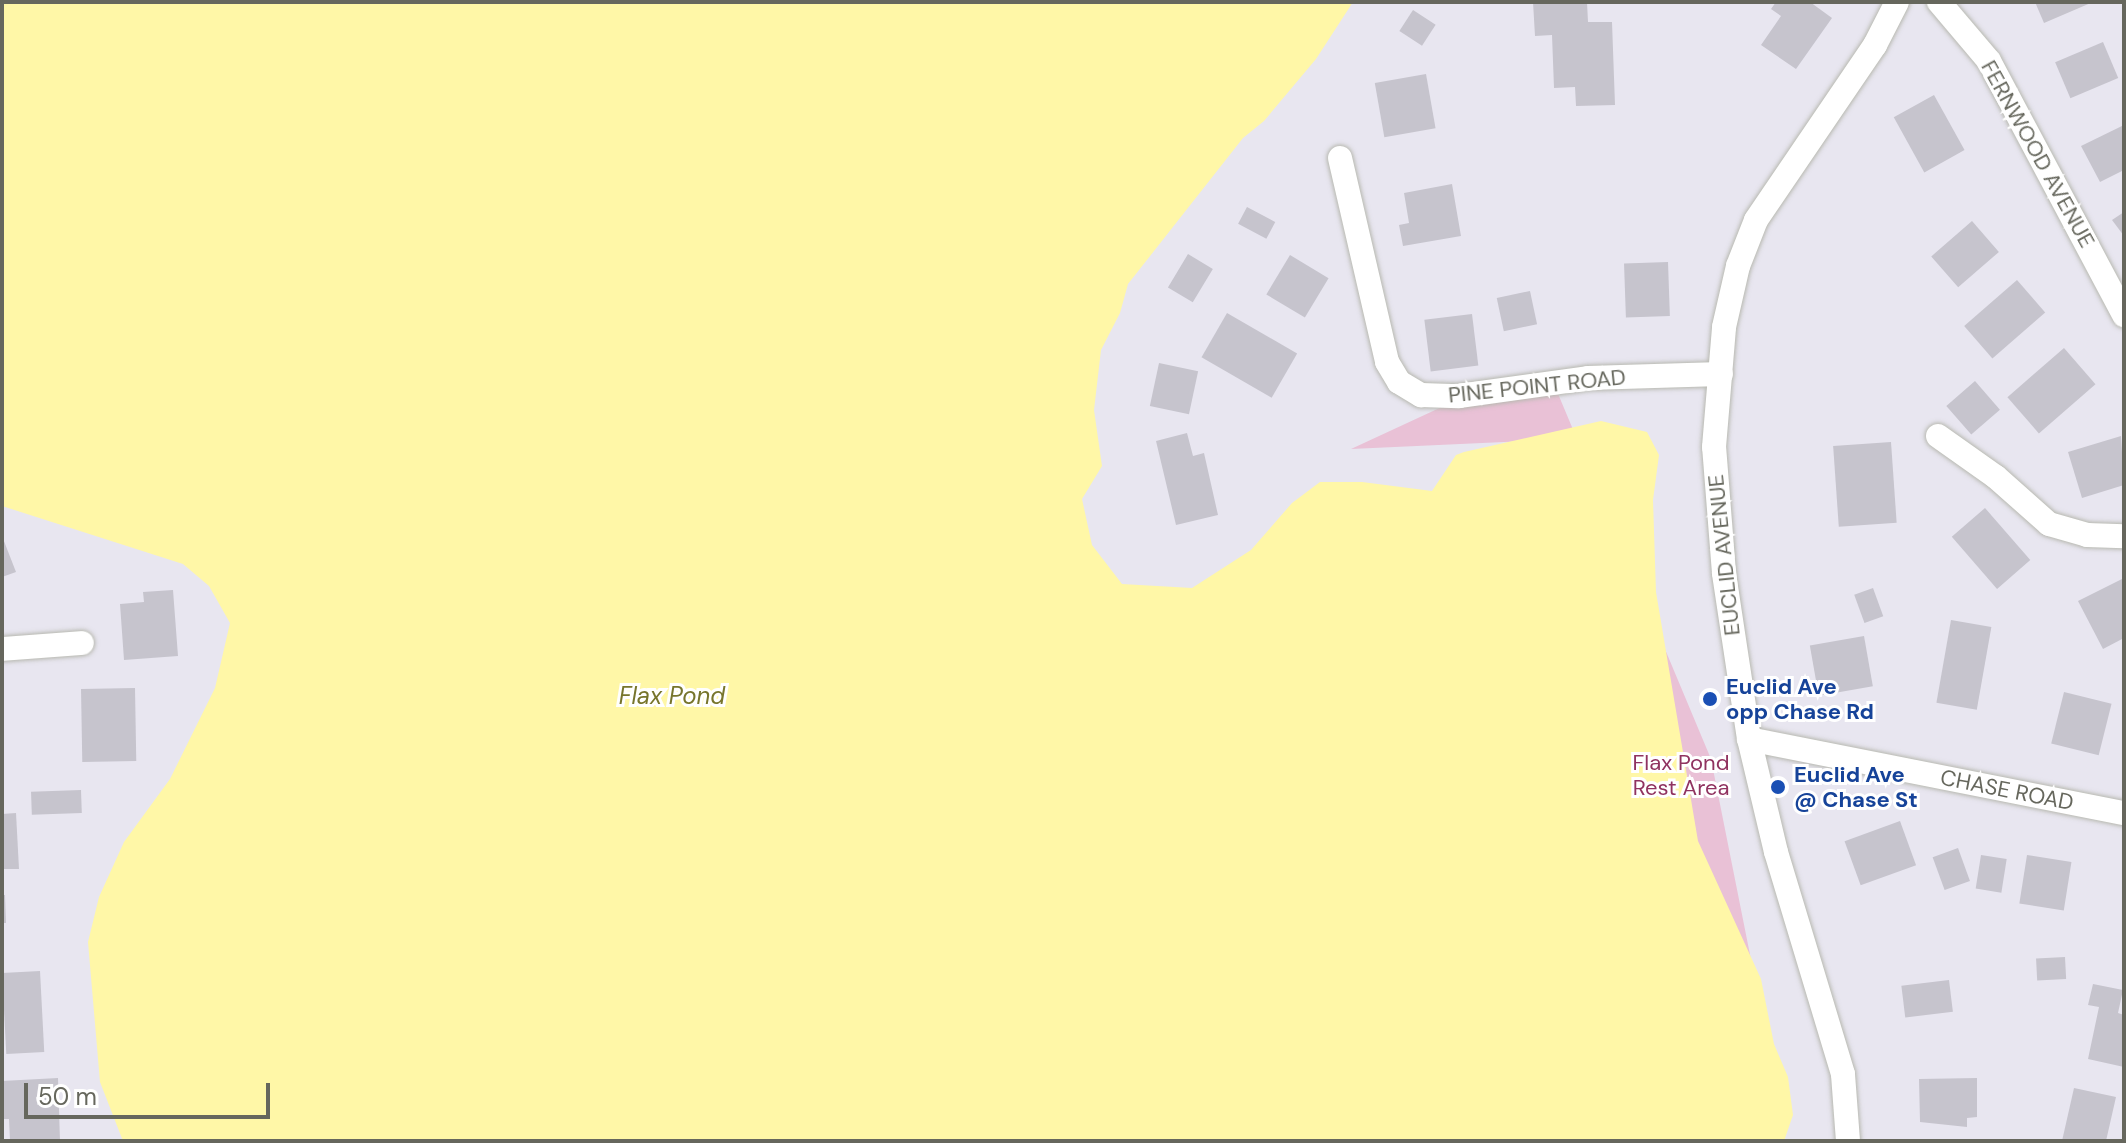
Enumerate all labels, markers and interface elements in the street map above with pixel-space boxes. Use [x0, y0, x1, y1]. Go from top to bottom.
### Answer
street label: FERNWOOD AVENUE [1976, 56, 2100, 252]
street label: PINE POINT ROAD [1447, 364, 1627, 408]
street label: EUCLID AVENUE [1702, 473, 1746, 637]
place label: Euclid Ave opp Chase Rd [1726, 673, 1874, 724]
water label: Flax Pond [619, 682, 725, 710]
marker: Euclid Ave opp Chase Rd [1701, 690, 1719, 708]
park label: Flax Pond Rest Area [1633, 749, 1729, 800]
place label: Euclid Ave @ Chase St [1794, 761, 1918, 812]
street label: CHASE ROAD [1938, 764, 2076, 816]
marker: Euclid Ave @ Chase St [1769, 778, 1787, 796]
scale bar [28, 1067, 274, 1117]
text: 50 m [38, 1081, 97, 1112]

